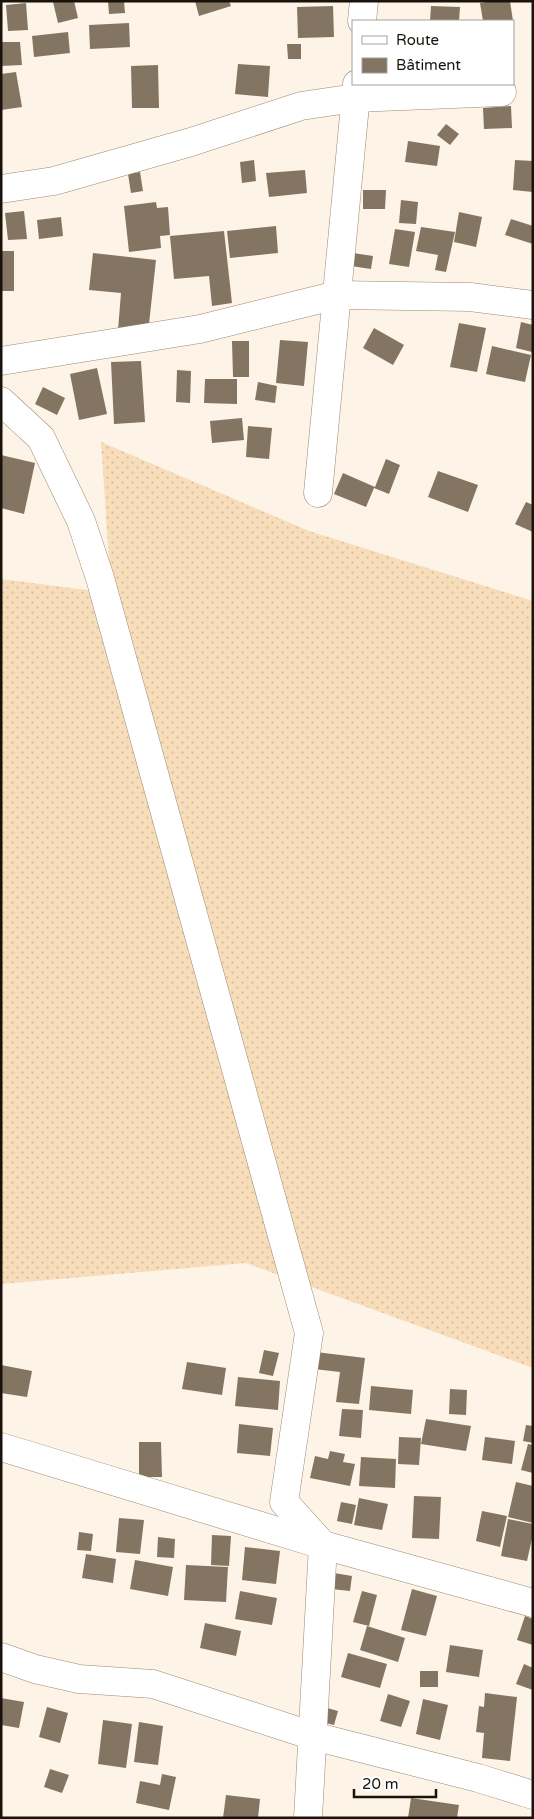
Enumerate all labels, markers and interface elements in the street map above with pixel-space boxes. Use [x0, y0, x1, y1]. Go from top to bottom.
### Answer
legend [352, 20, 514, 85]
text: Route [396, 31, 439, 49]
text: Bâtiment [396, 56, 461, 74]
scale bar [354, 1766, 436, 1798]
text: 20 m [362, 1775, 399, 1793]

